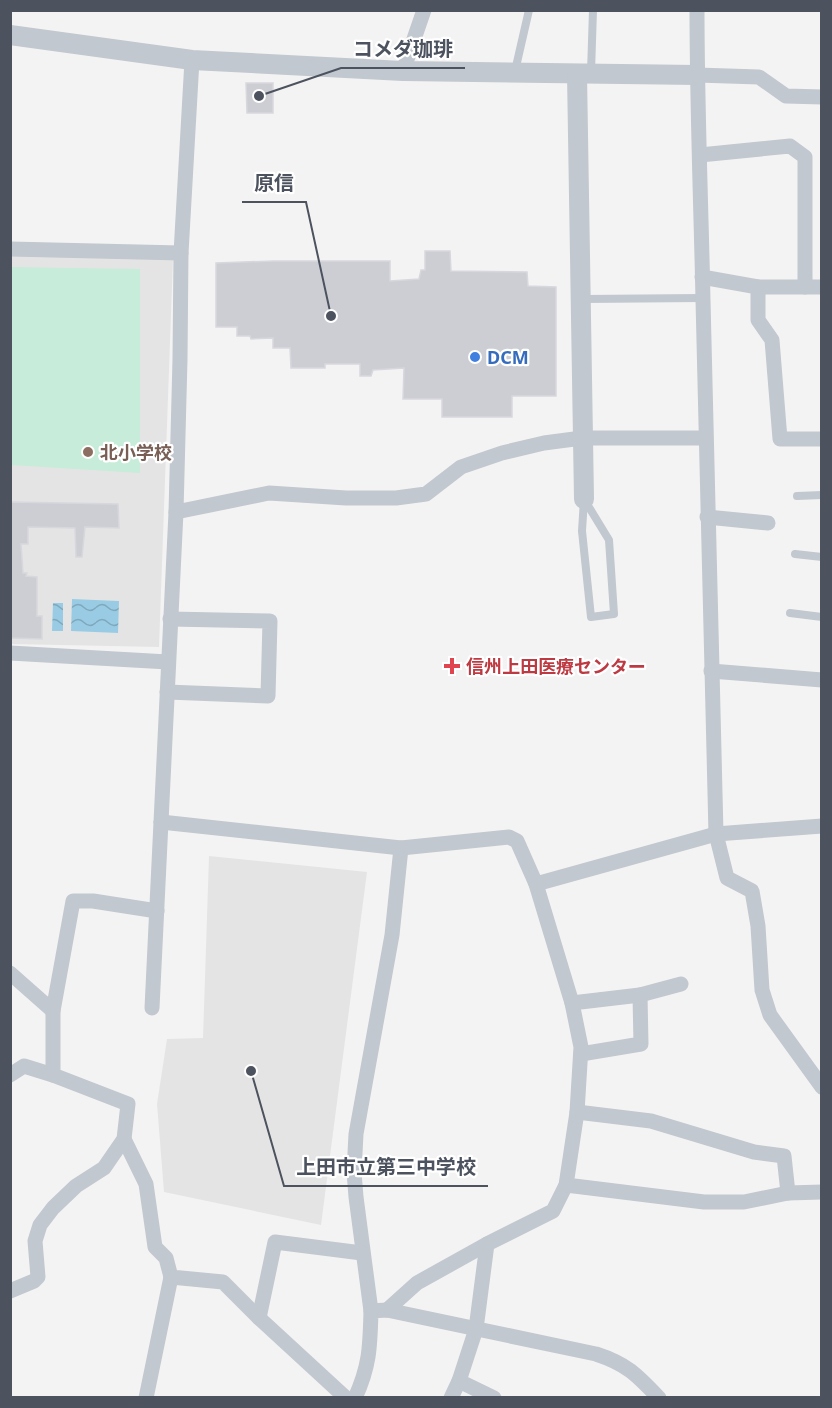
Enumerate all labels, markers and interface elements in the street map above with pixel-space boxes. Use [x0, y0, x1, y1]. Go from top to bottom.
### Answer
callout: コメダ珈琲 [341, 30, 465, 68]
text: コメダ珈琲 [353, 35, 453, 62]
callout: 原信 [242, 164, 306, 202]
text: 原信 [254, 169, 294, 196]
place label: DCM [487, 345, 529, 369]
marker: DCM [468, 350, 482, 364]
place label: 北小学校 [100, 440, 172, 464]
marker: 北小学校 [81, 445, 95, 459]
place label: 信州上田医療センター [466, 654, 646, 678]
marker: 信州上田医療センター [443, 657, 461, 675]
callout: 上田市立第三中学校 [284, 1148, 488, 1186]
text: 上田市立第三中学校 [296, 1153, 476, 1180]

